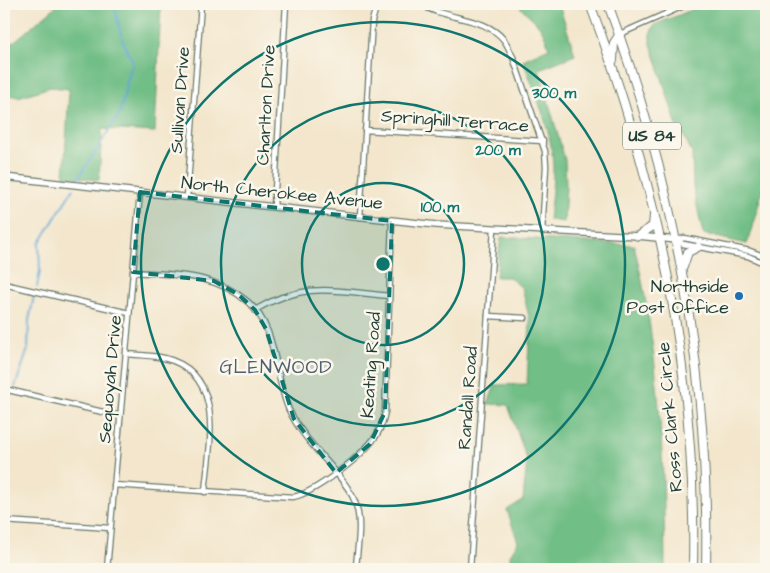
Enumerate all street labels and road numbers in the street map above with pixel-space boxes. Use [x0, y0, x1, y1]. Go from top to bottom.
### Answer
street label: Charlton Drive [250, 44, 282, 166]
street label: Sullivan Drive [164, 45, 196, 154]
street label: Springhill Terrace [380, 103, 530, 140]
road number: US 84 [623, 122, 681, 150]
street label: North Cherokee Avenue [180, 170, 384, 216]
street label: Keating Road [355, 311, 388, 419]
street label: Sequoyah Drive [92, 314, 129, 444]
street label: Ross Clark Circle [651, 341, 689, 493]
street label: Randall Road [452, 345, 484, 451]

